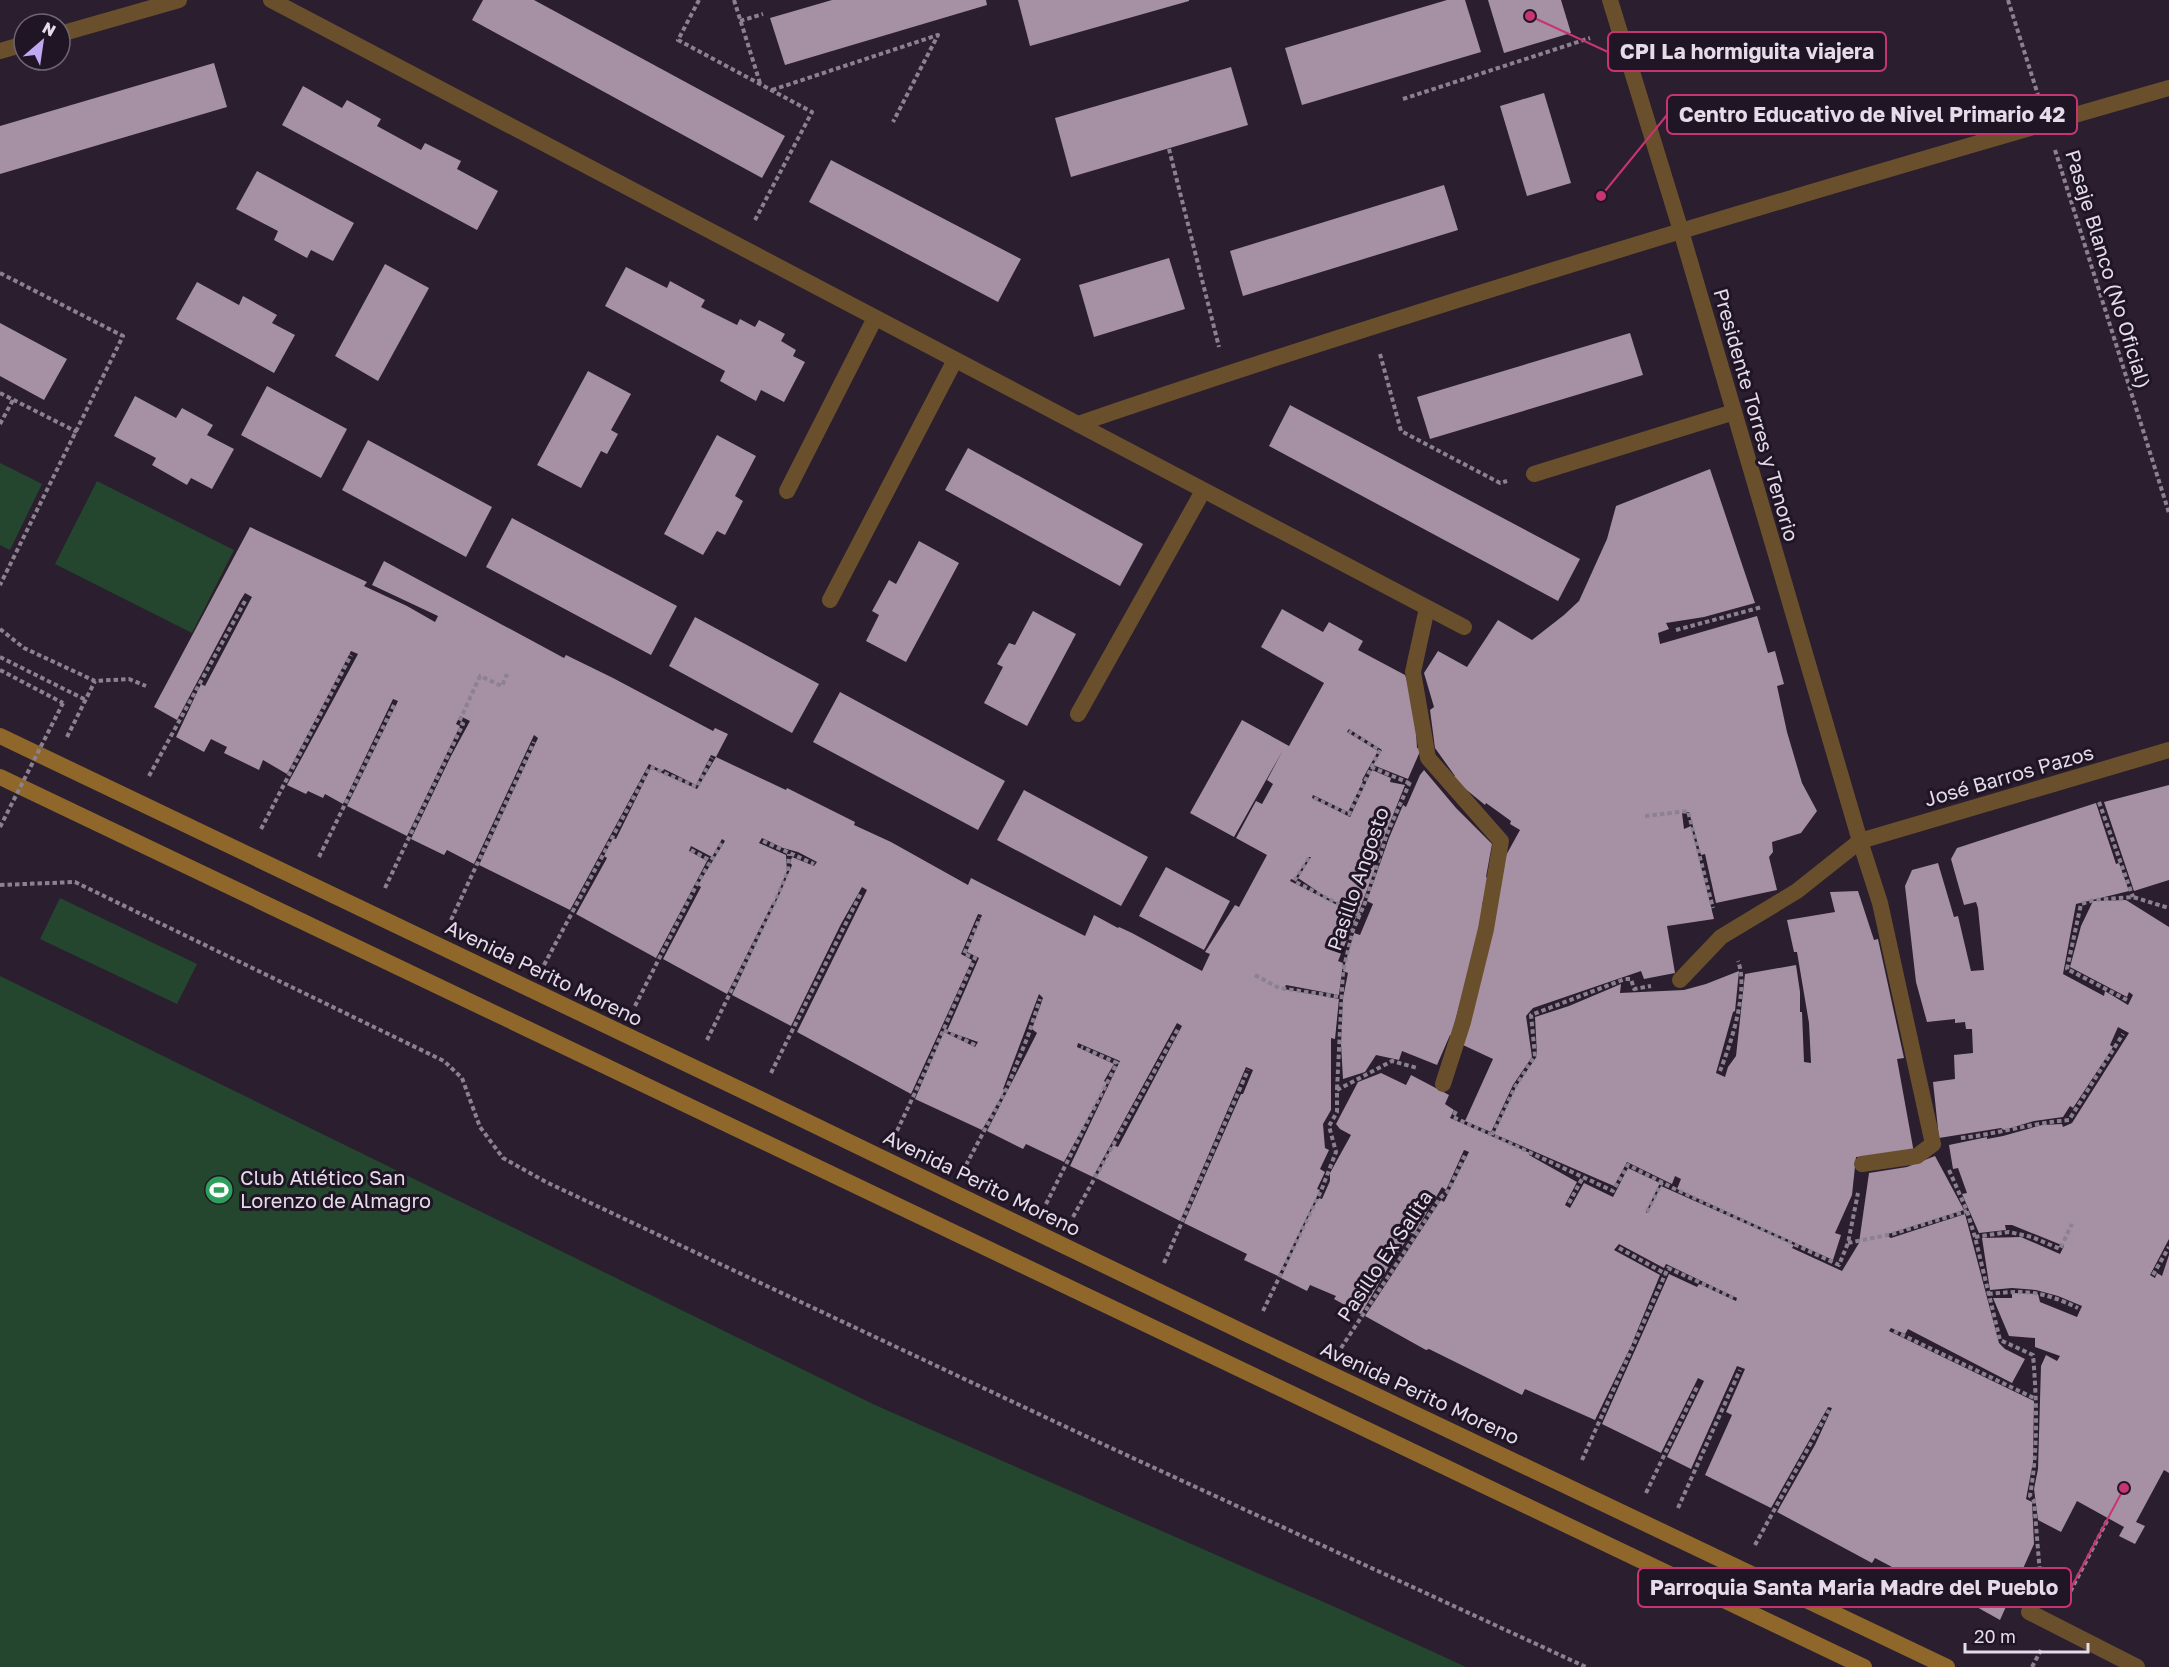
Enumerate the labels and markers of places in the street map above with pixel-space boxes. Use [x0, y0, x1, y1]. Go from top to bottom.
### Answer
callout: CPI La hormiguita viajera [1608, 32, 1886, 71]
callout: Centro Educativo de Nivel Primario 42 [1667, 95, 2077, 134]
place label: Club Atlético San Lorenzo de Almagro [240, 1165, 431, 1212]
sports icon: Club Atlético San Lorenzo de Almagro [203, 1174, 235, 1206]
callout: Parroquia Santa Maria Madre del Pueblo [1638, 1568, 2071, 1607]

